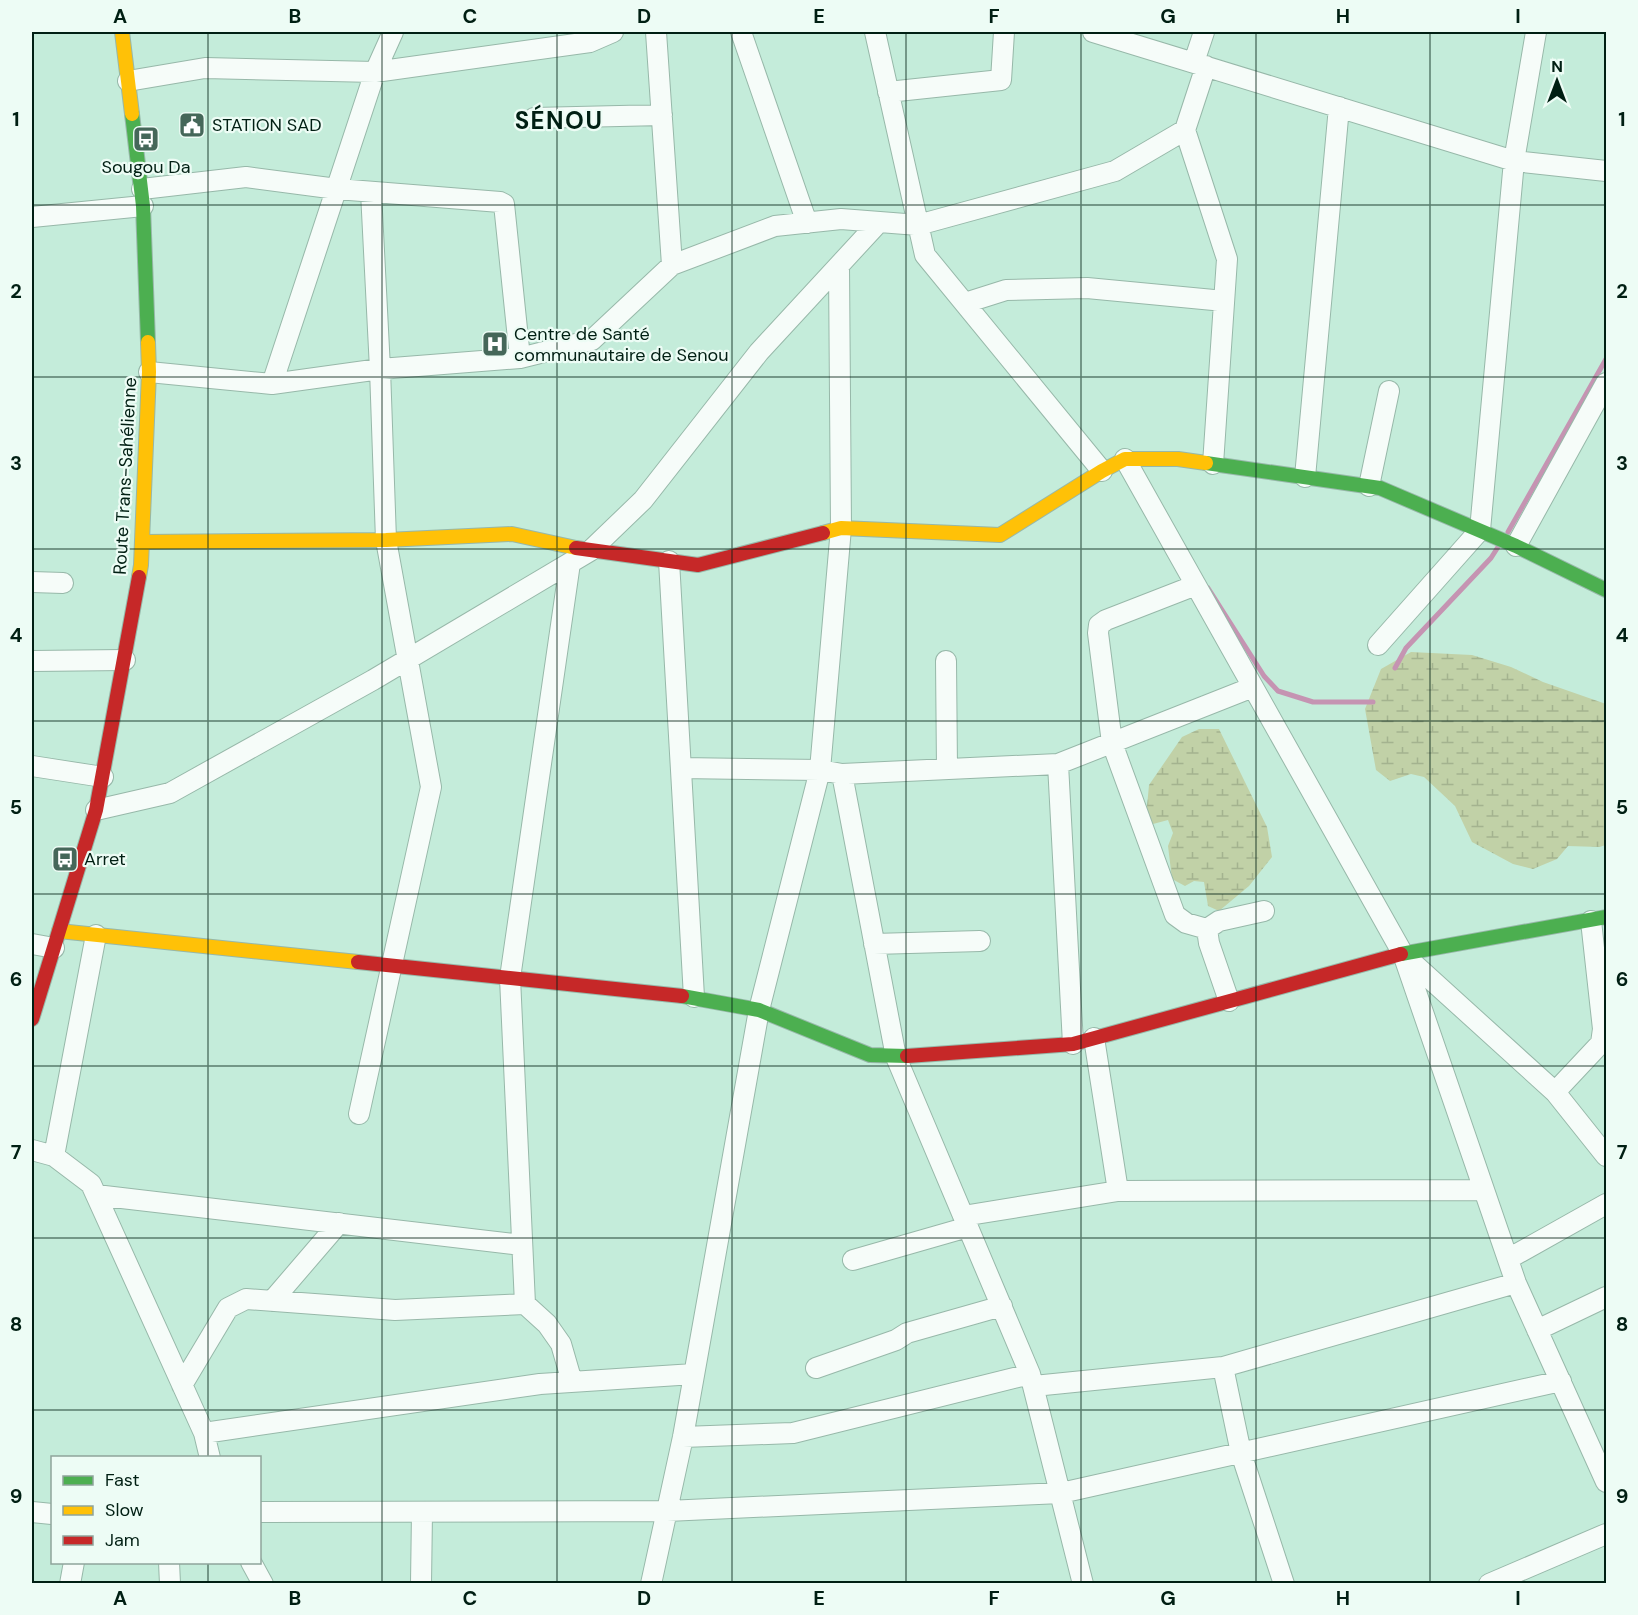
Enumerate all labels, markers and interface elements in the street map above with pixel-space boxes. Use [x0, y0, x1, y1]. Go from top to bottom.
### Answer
text: A [113, 3, 127, 29]
text: B [289, 3, 301, 29]
text: C [463, 3, 477, 29]
text: D [637, 3, 651, 29]
text: E [813, 3, 825, 29]
text: F [988, 3, 1000, 29]
text: G [1160, 3, 1176, 29]
text: H [1336, 3, 1350, 29]
text: I [1515, 3, 1521, 29]
north arrow [1527, 51, 1587, 111]
text: N [1551, 56, 1563, 77]
district label: SÉNOU [515, 104, 603, 136]
text: 1 [12, 106, 20, 132]
text: 1 [1618, 106, 1626, 132]
public building icon: STATION SAD [177, 110, 207, 140]
place label: STATION SAD [212, 113, 322, 137]
bus stop icon: Sougou Da [131, 124, 161, 154]
place label: Sougou Da [101, 155, 191, 179]
text: 2 [10, 278, 22, 304]
text: 2 [1616, 278, 1628, 304]
place label: Centre de Santé communautaire de Senou [514, 322, 729, 367]
hospital icon: Centre de Santé communautaire de Senou [480, 329, 510, 359]
street label: Route Trans-Sahélienne [108, 377, 142, 575]
text: 3 [10, 450, 22, 476]
text: 3 [1616, 450, 1628, 476]
text: 4 [10, 622, 23, 648]
text: 4 [1616, 622, 1629, 648]
text: 5 [10, 794, 22, 820]
text: 5 [1616, 794, 1628, 820]
bus stop icon: Arret [50, 844, 80, 874]
place label: Arret [84, 847, 126, 871]
text: 6 [10, 966, 22, 992]
text: 6 [1616, 966, 1628, 992]
text: 7 [11, 1139, 22, 1165]
text: 7 [1617, 1139, 1628, 1165]
text: 8 [10, 1311, 22, 1337]
text: 8 [1616, 1311, 1628, 1337]
legend [51, 1456, 261, 1564]
text: Fast [105, 1468, 140, 1492]
text: 9 [10, 1483, 22, 1509]
text: 9 [1616, 1483, 1628, 1509]
text: Slow [105, 1498, 144, 1522]
text: Jam [105, 1528, 140, 1552]
text: A [113, 1585, 127, 1611]
text: B [289, 1585, 301, 1611]
text: C [463, 1585, 477, 1611]
text: D [637, 1585, 651, 1611]
text: E [813, 1585, 825, 1611]
text: F [988, 1585, 1000, 1611]
text: G [1160, 1585, 1176, 1611]
text: H [1336, 1585, 1350, 1611]
text: I [1515, 1585, 1521, 1611]

